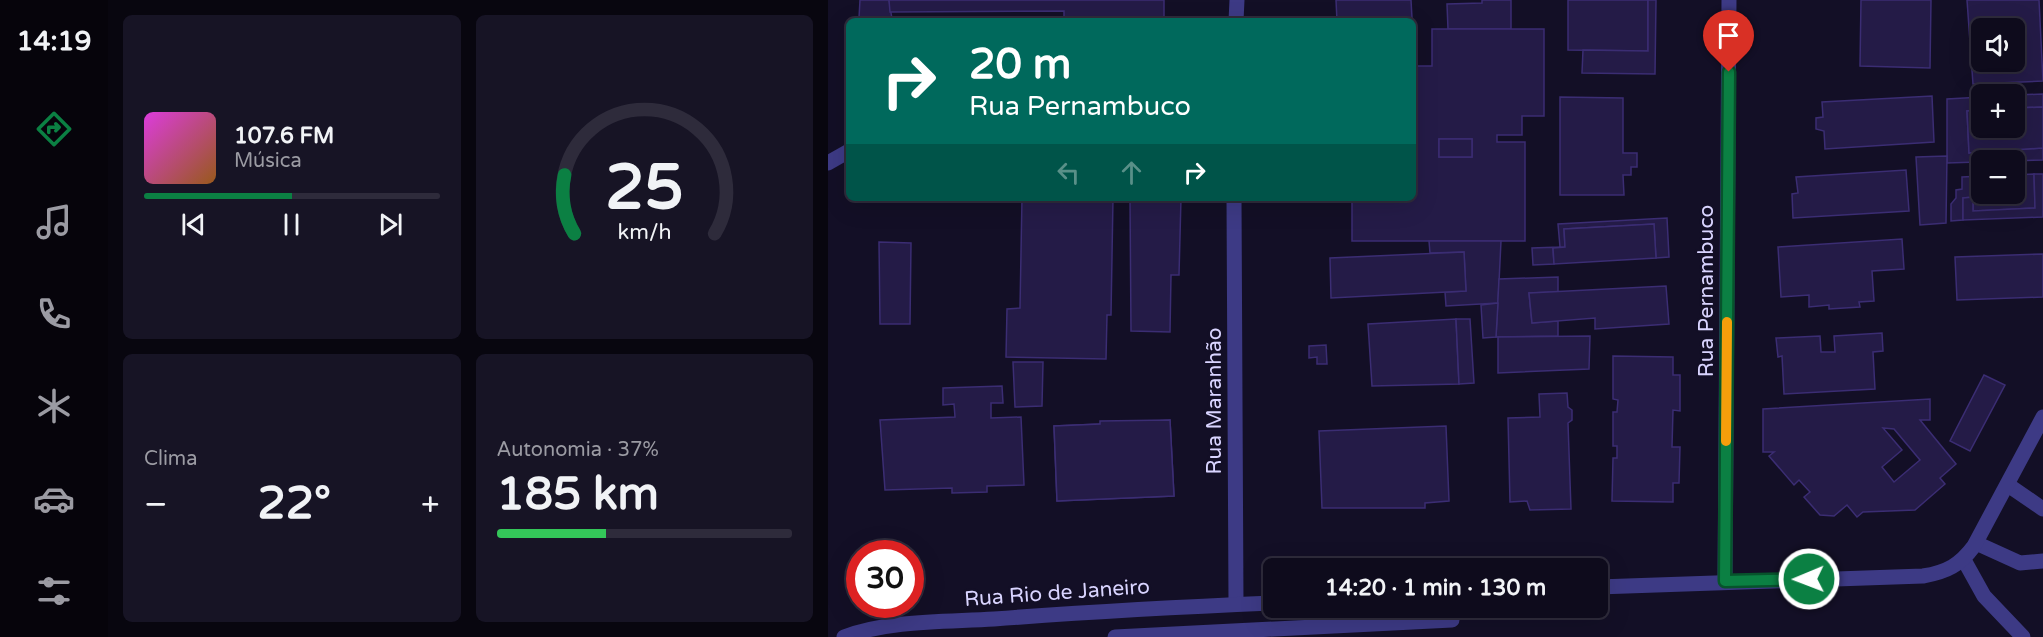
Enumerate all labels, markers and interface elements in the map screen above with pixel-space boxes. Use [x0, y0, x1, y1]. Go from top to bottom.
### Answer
pin [1703, 10, 1754, 72]
map controls [1971, 18, 2025, 204]
button: sound [1971, 18, 2025, 72]
icon: arrive [1712, 19, 1745, 52]
text: 14:19 [17, 25, 91, 58]
text: 20 m [969, 39, 1071, 90]
icon: right [870, 42, 948, 120]
button: + [1971, 84, 2025, 138]
text: Rua Pernambuco [969, 90, 1191, 123]
icon: directions [33, 108, 75, 150]
text: 107.6 FM [234, 123, 334, 149]
text: Música [234, 149, 302, 173]
button: − [1971, 150, 2025, 204]
text: 25 [605, 151, 683, 226]
icon: left [1052, 156, 1085, 189]
icon: ahead [1115, 156, 1148, 189]
icon: right [1178, 156, 1211, 189]
icon: music [33, 201, 75, 243]
street label: Rua Pernambuco [1694, 205, 1719, 377]
icon: previous [177, 208, 210, 241]
icon: pause [275, 208, 308, 241]
icon: next [374, 208, 407, 241]
text: km/h [617, 219, 671, 245]
icon: phone [33, 293, 75, 335]
street label: Rua Maranhão [1202, 327, 1227, 475]
icon: climate [33, 385, 75, 427]
text: Autonomia · 37% [497, 438, 659, 462]
text: Clima [144, 447, 197, 471]
text: 185 km [497, 468, 659, 522]
text: 22° [257, 477, 331, 531]
icon: car [33, 478, 75, 520]
text: − [144, 485, 168, 524]
text: + [421, 485, 439, 524]
speed limit sign: 30 [846, 540, 924, 618]
position arrow [1777, 547, 1841, 611]
icon: filters [33, 570, 75, 612]
street label: Rua Rio de Janeiro [963, 574, 1151, 612]
text: 14:20 · 1 min · 130 m [1325, 575, 1546, 601]

